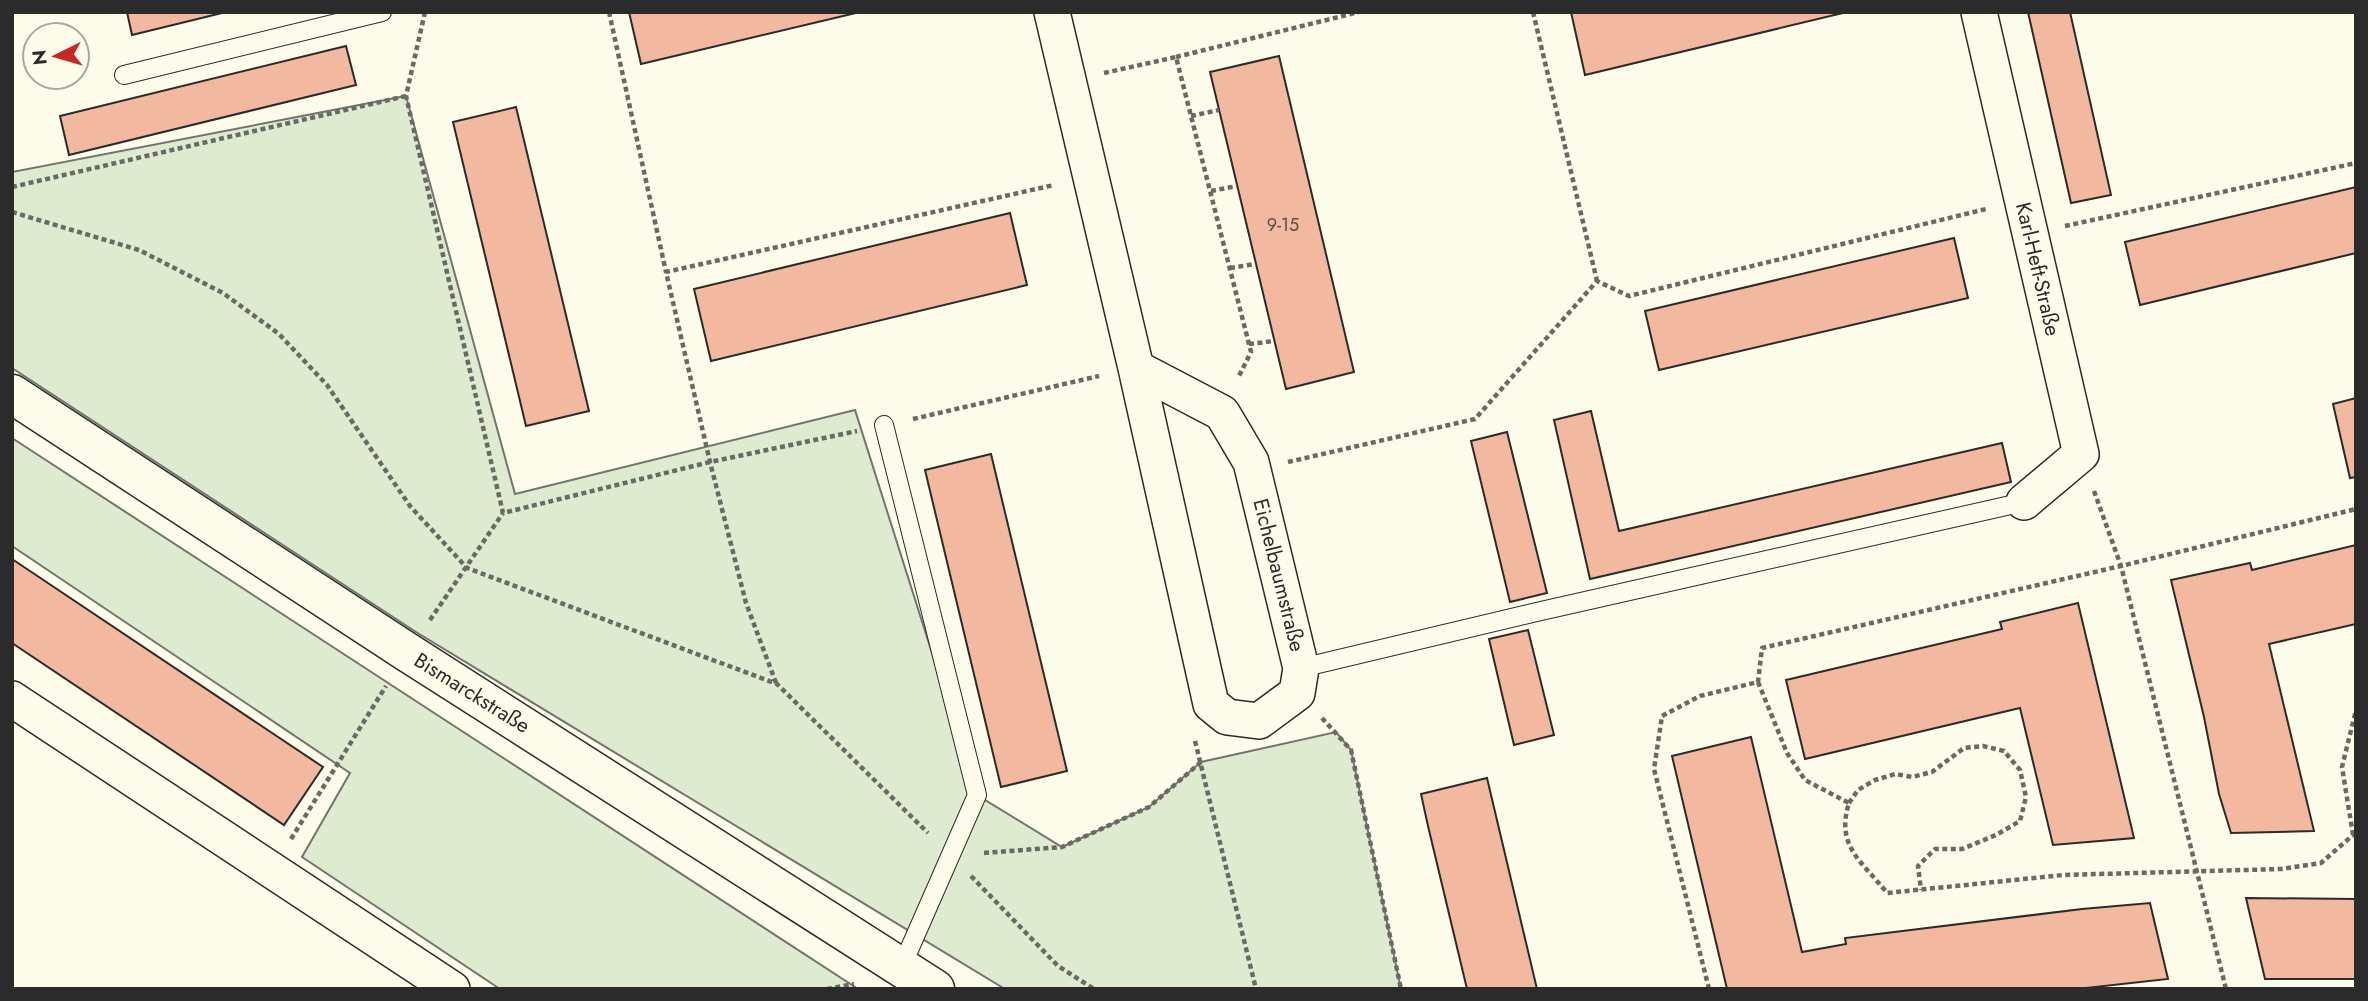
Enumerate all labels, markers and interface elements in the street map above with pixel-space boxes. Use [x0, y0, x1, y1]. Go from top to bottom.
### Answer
north arrow [21, 21, 91, 91]
text: N [25, 49, 54, 66]
street label: Karl-Heft-Straße [2008, 199, 2068, 339]
house number: 9-15 [1267, 212, 1299, 238]
street label: Eichelbaumstraße [1245, 495, 1313, 655]
street label: Bismarckstraße [408, 645, 536, 741]

